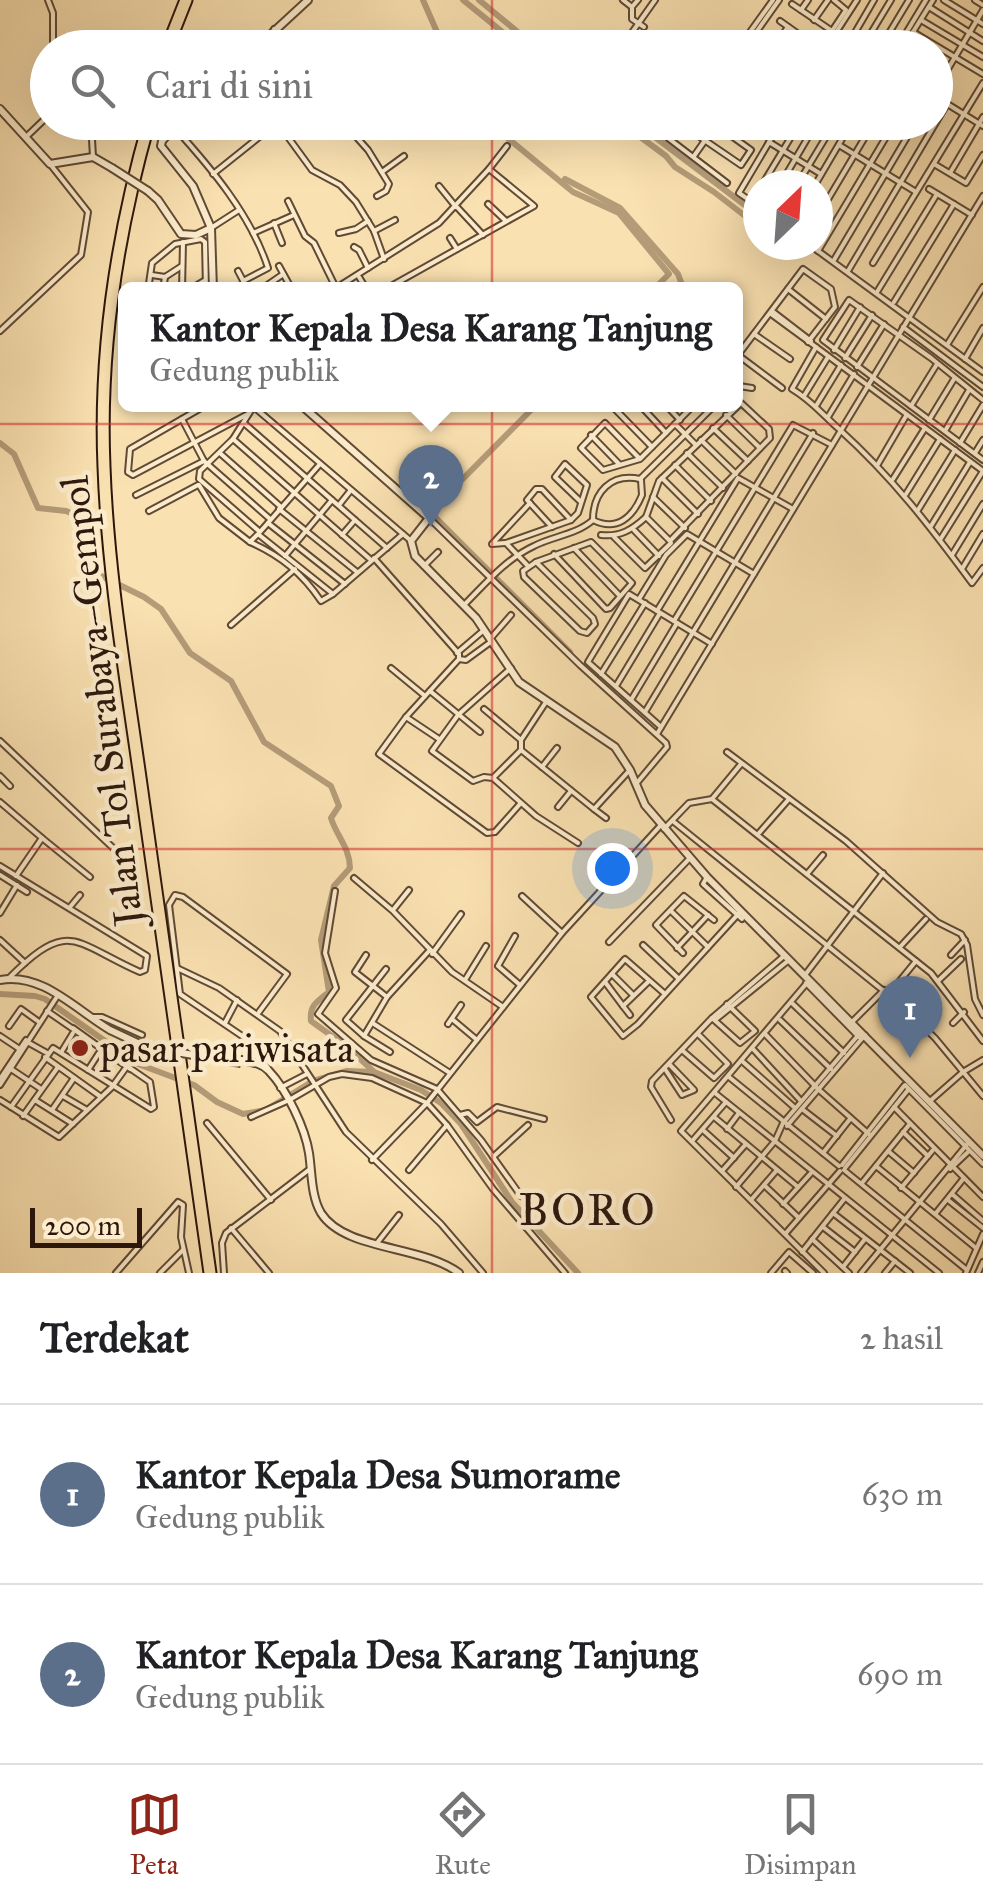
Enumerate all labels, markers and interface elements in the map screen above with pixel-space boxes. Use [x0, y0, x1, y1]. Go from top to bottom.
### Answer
search box [30, 30, 953, 140]
icon: search [65, 58, 120, 113]
text: Cari di sini [145, 62, 313, 108]
north arrow [743, 170, 833, 260]
popup [118, 282, 743, 412]
text: Kantor Kepala Desa Karang Tanjung [149, 305, 712, 351]
text: Gedung publik [149, 351, 339, 390]
pin: 2 [398, 444, 464, 527]
street label: Jalan Tol Surabaya–Gempol [50, 473, 154, 933]
your location [587, 843, 638, 894]
pin: 1 [878, 976, 942, 1058]
place label: pasar pariwisata [99, 1024, 354, 1073]
marker: pasar pariwisata [69, 1037, 91, 1059]
district label: BORO [519, 1182, 657, 1237]
scale bar [30, 1203, 142, 1248]
text: 200 m [45, 1208, 121, 1243]
text: Terdekat [40, 1312, 189, 1364]
text: 2 hasil [860, 1319, 943, 1358]
text: Kantor Kepala Desa Sumorame [135, 1452, 621, 1498]
text: 1 [66, 1475, 79, 1514]
text: 630 m [861, 1475, 943, 1514]
text: Gedung publik [135, 1498, 325, 1537]
text: Kantor Kepala Desa Karang Tanjung [135, 1632, 697, 1678]
text: 2 [65, 1655, 80, 1694]
text: 690 m [857, 1655, 943, 1694]
text: Gedung publik [135, 1678, 325, 1717]
tab: Peta [127, 1787, 182, 1882]
tab: Rute [435, 1787, 491, 1882]
tab: Disimpan [744, 1787, 856, 1882]

